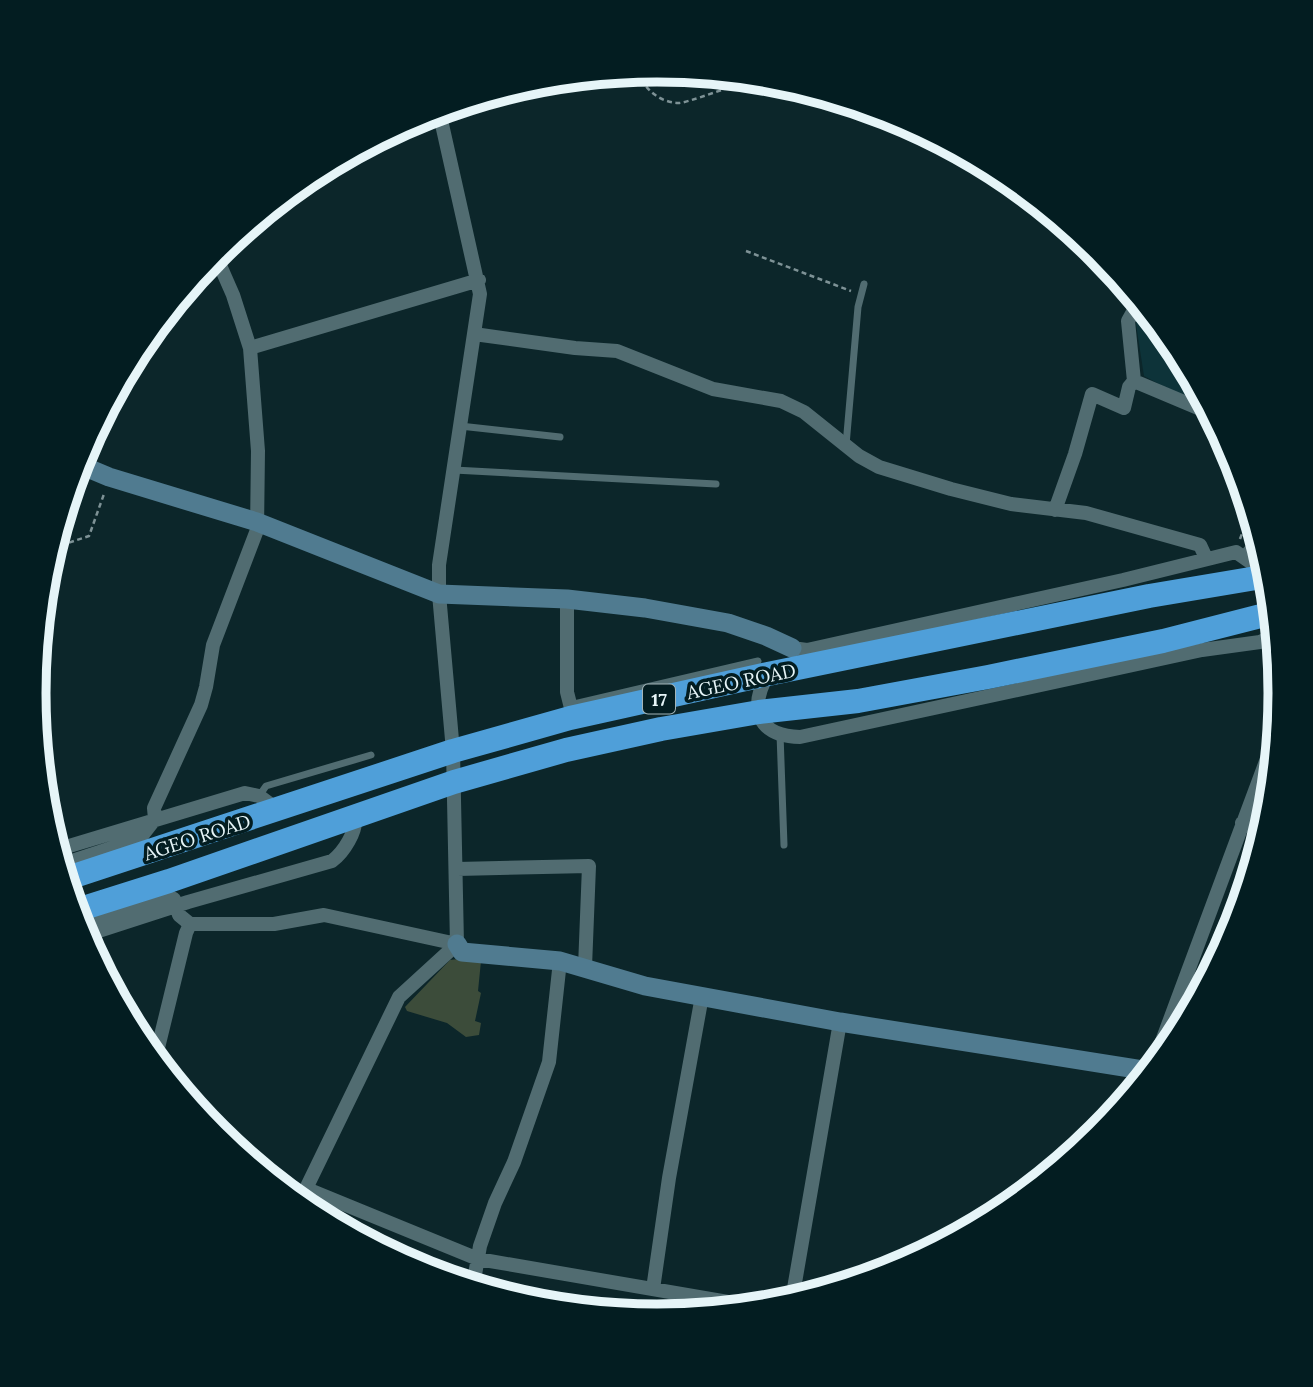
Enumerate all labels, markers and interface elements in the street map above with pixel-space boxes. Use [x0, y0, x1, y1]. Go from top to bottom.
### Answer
street label: AGEO ROAD [683, 658, 798, 704]
road number: 17 [643, 684, 675, 714]
street label: AGEO ROAD [140, 808, 253, 866]

